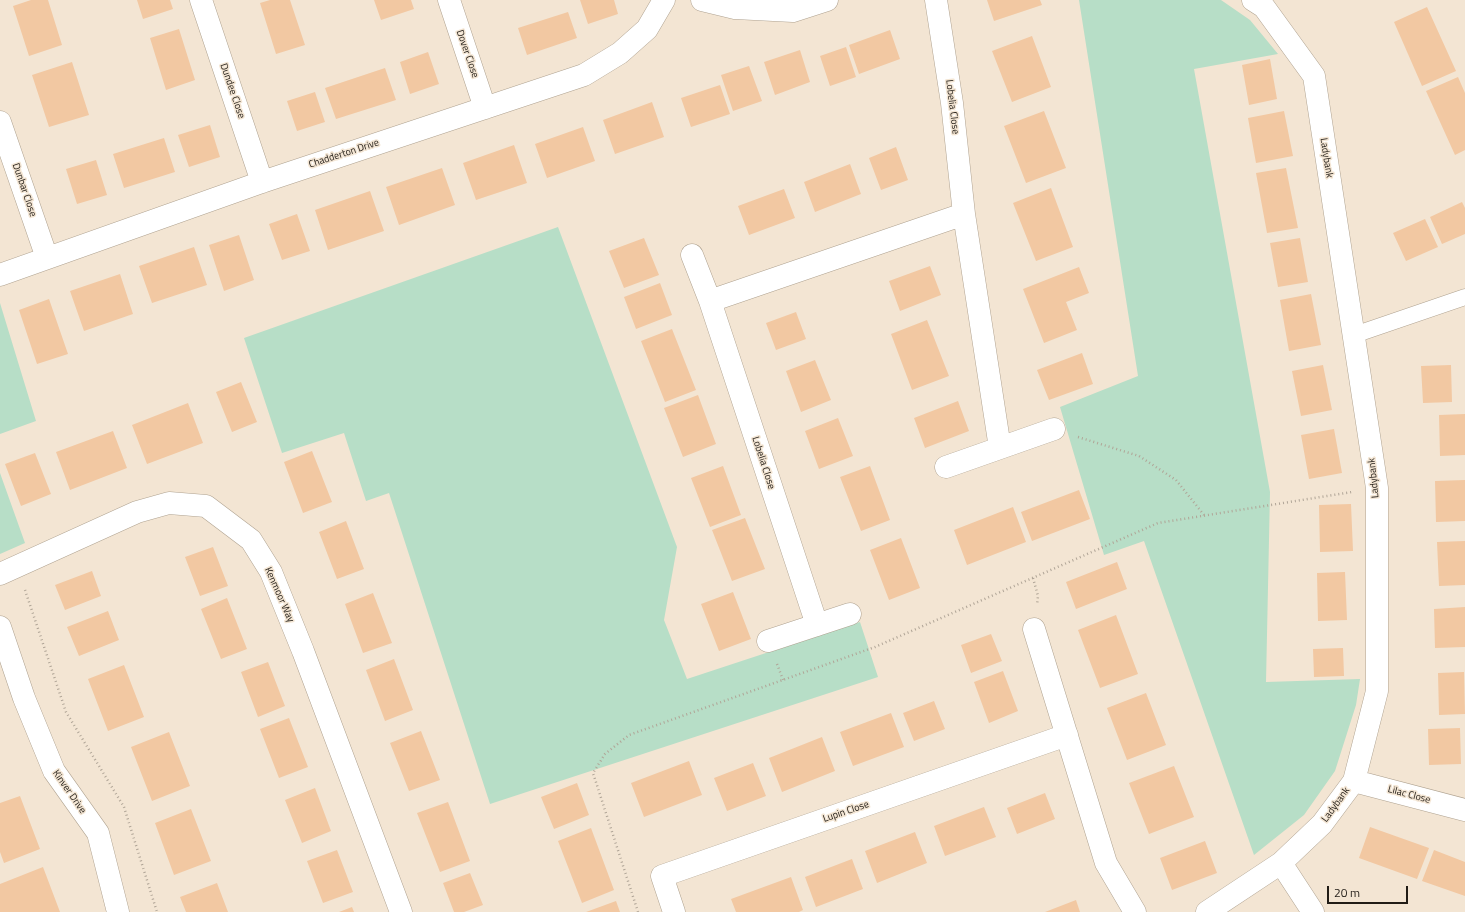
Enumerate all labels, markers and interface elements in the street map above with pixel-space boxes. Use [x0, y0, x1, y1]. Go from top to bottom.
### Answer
street label: Dover Close [453, 29, 481, 79]
street label: Dundee Close [217, 62, 247, 120]
street label: Lobelia Close [943, 79, 961, 135]
street label: Chadderton Drive [307, 137, 381, 171]
street label: Ladybank [1317, 137, 1335, 179]
street label: Dunbar Close [9, 162, 39, 218]
street label: Lobelia Close [749, 435, 777, 491]
street label: Ladybank [1366, 457, 1382, 499]
street label: Kenmoor Way [262, 566, 296, 624]
street label: Kinver Drive [50, 768, 88, 816]
street label: Lilac Close [1386, 784, 1432, 806]
street label: Ladybank [1319, 785, 1353, 825]
street label: Lupin Close [821, 799, 871, 825]
scale bar [1329, 878, 1410, 904]
text: 20 m [1334, 883, 1360, 902]

